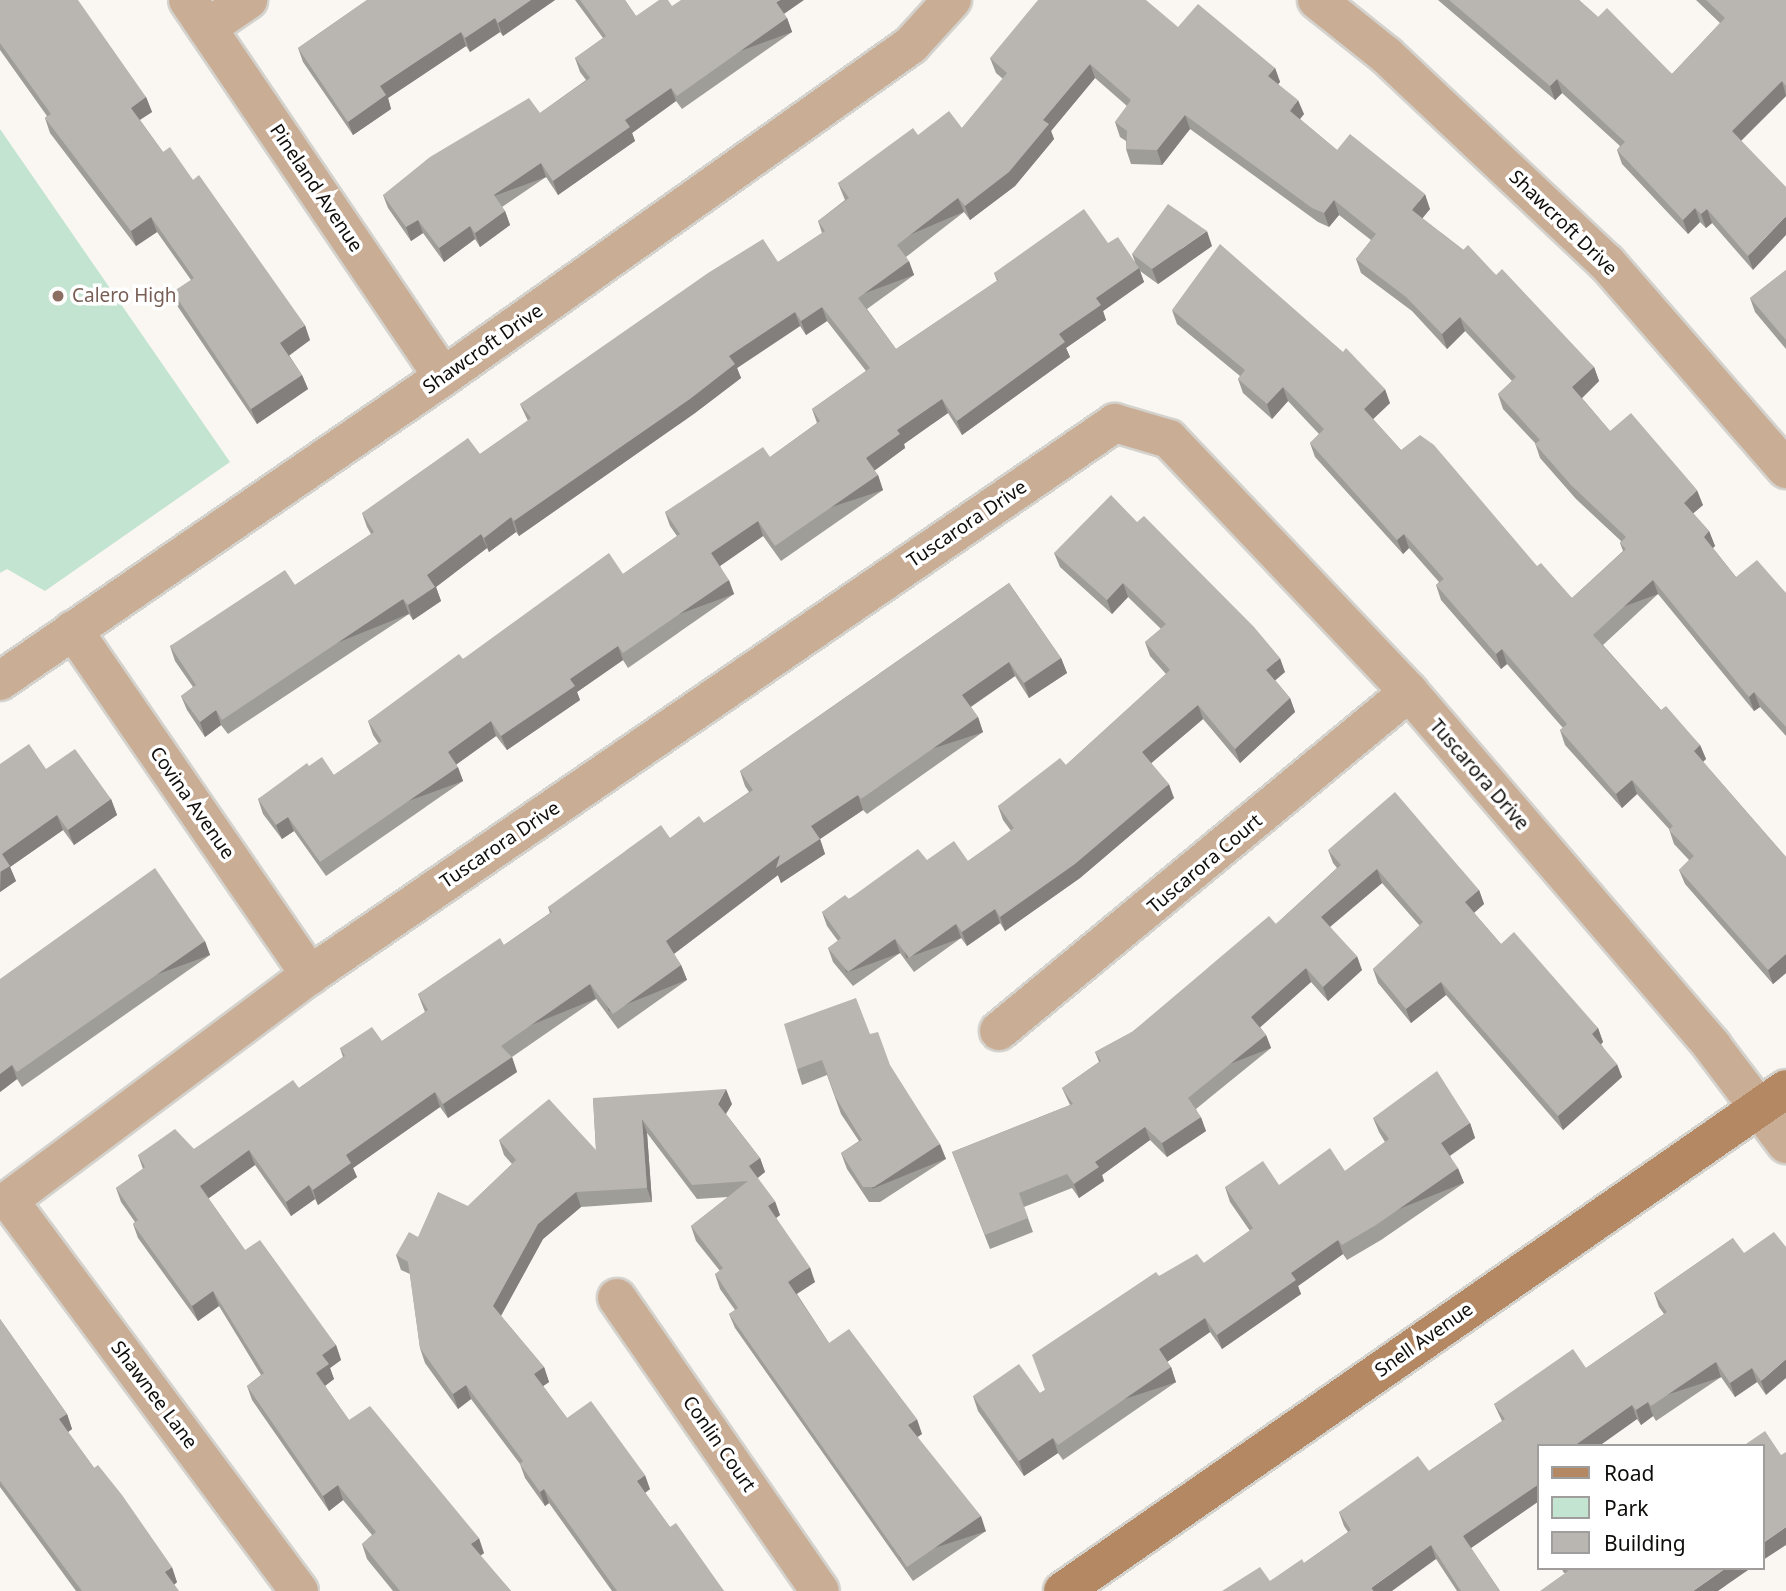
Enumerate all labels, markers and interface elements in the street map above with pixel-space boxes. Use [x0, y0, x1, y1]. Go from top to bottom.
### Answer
street label: Pineland Avenue [265, 120, 367, 256]
street label: Shawcroft Drive [1504, 166, 1622, 280]
place label: Calero High [72, 285, 177, 307]
marker: Calero High [50, 288, 66, 304]
street label: Shawcroft Drive [419, 299, 547, 399]
street label: Tuscarora Drive [903, 476, 1031, 572]
street label: Tuscarora Drive [1425, 715, 1533, 835]
street label: Covina Avenue [145, 743, 239, 863]
street label: Tuscarora Drive [436, 797, 564, 893]
street label: Tuscarora Court [1143, 810, 1267, 918]
street label: Snell Avenue [1371, 1298, 1477, 1382]
street label: Shawnee Lane [106, 1337, 202, 1453]
street label: Conlin Court [678, 1392, 760, 1496]
legend [1538, 1444, 1765, 1570]
text: Road [1604, 1459, 1654, 1487]
text: Park [1604, 1494, 1648, 1522]
text: Building [1604, 1529, 1686, 1557]

